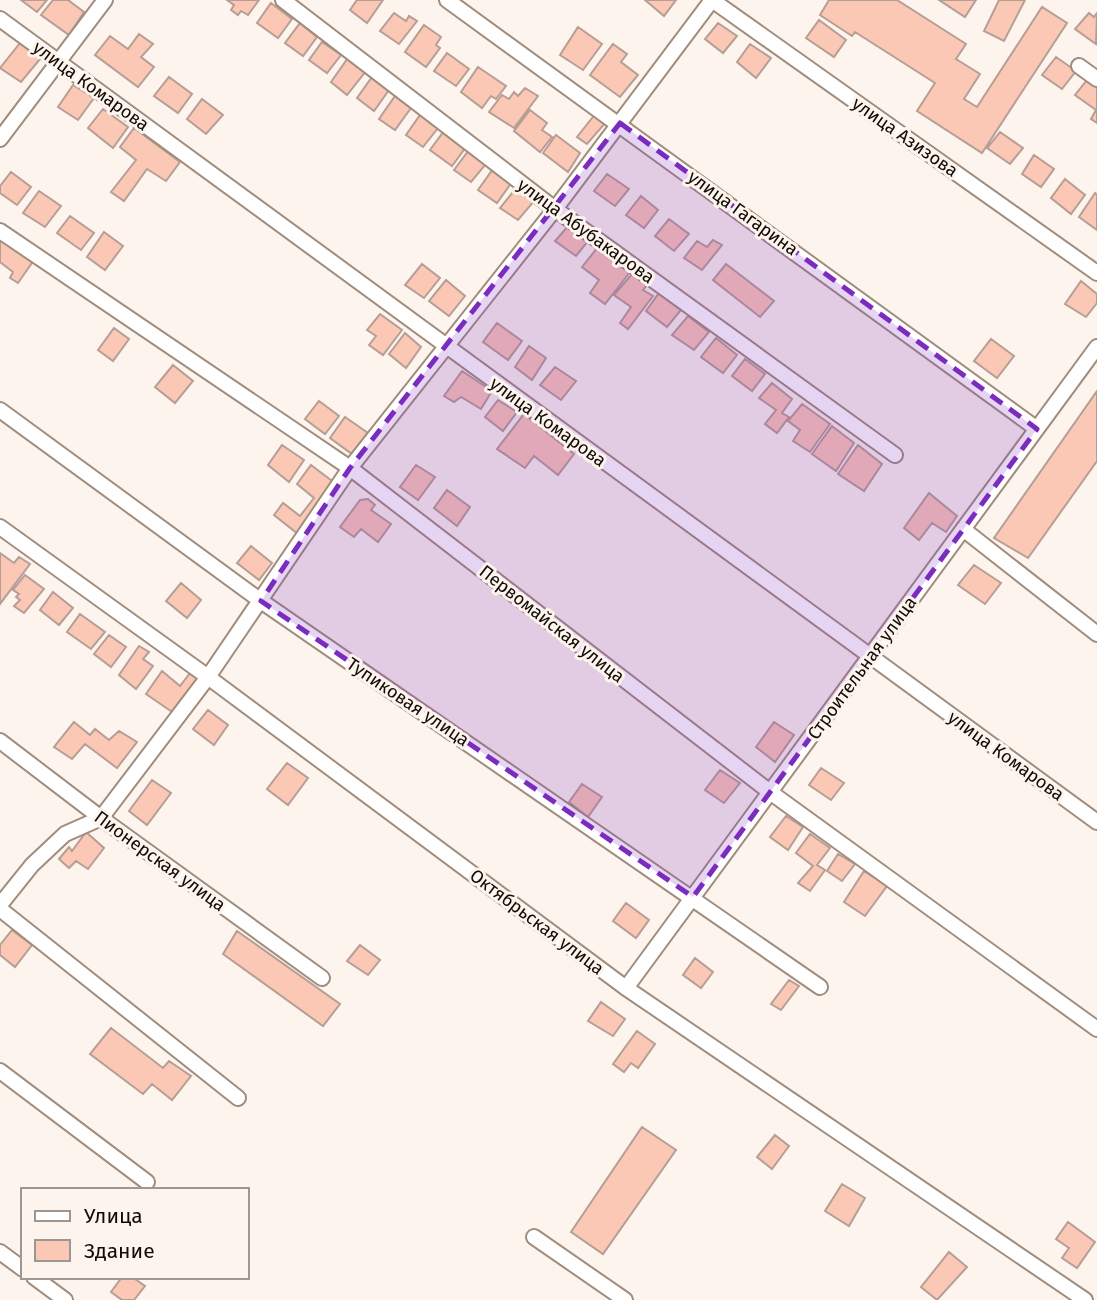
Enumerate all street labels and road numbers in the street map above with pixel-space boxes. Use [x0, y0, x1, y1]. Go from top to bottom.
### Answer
street label: улица Комарова [28, 36, 154, 136]
street label: улица Азизова [848, 92, 962, 182]
street label: улица Гагарина [684, 166, 802, 260]
street label: улица Абубакарова [513, 174, 659, 288]
street label: улица Комарова [485, 372, 611, 472]
street label: Первомайская улица [475, 560, 629, 688]
street label: Строительная улица [803, 592, 921, 744]
street label: Тупиковая улица [343, 653, 473, 751]
street label: улица Комарова [943, 706, 1069, 806]
street label: Пионерская улица [90, 806, 230, 916]
street label: Октябрьская улица [466, 864, 608, 980]

